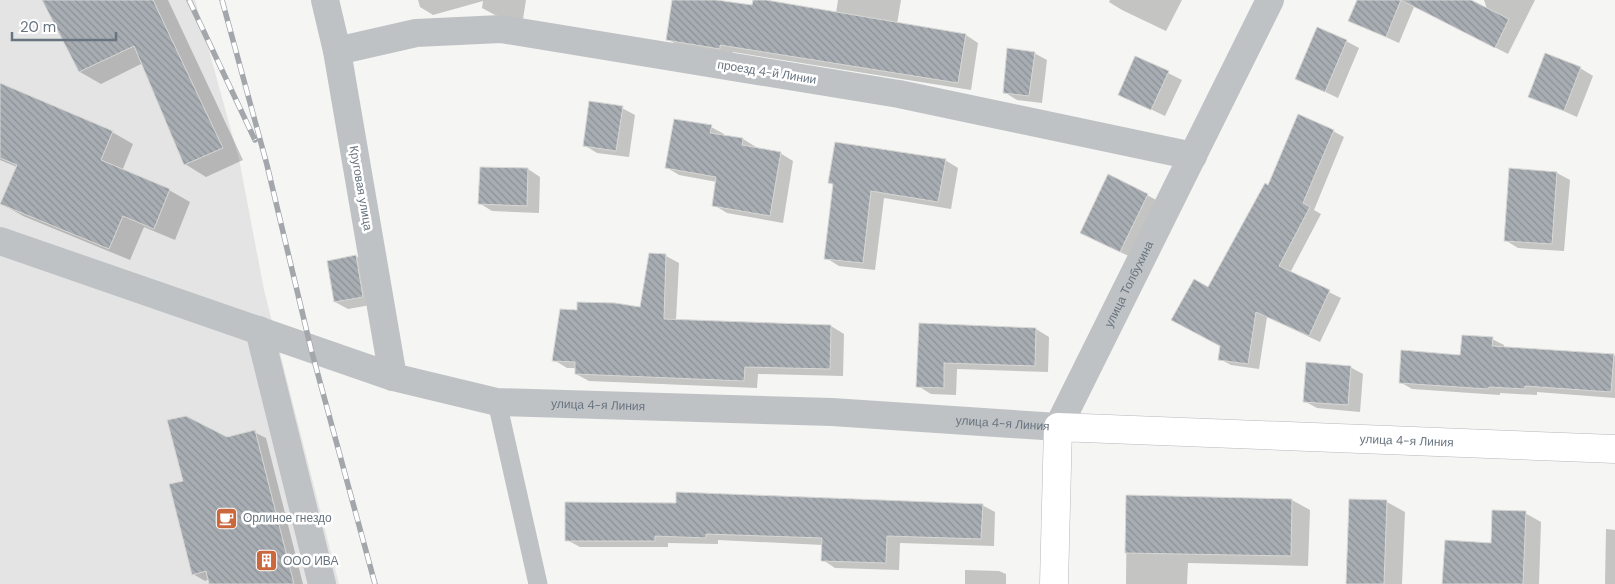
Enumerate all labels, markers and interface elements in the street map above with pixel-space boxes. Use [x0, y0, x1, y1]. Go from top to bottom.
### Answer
scale bar [12, 10, 116, 42]
text: 20 m [20, 17, 56, 37]
street label: проезд 4-й Линии [716, 56, 818, 88]
street label: Круговая улица [346, 144, 376, 232]
street label: улица Толбухина [1101, 238, 1157, 330]
street label: улица 4-я Линия [551, 396, 645, 414]
street label: улица 4-я Линия [955, 412, 1050, 434]
street label: улица 4-я Линия [1359, 431, 1454, 451]
cafe icon: Орлиное гнездо [215, 506, 239, 530]
place label: Орлиное гнездо [243, 510, 332, 526]
building icon: ООО ИВА [255, 549, 279, 573]
place label: ООО ИВА [283, 553, 338, 569]

